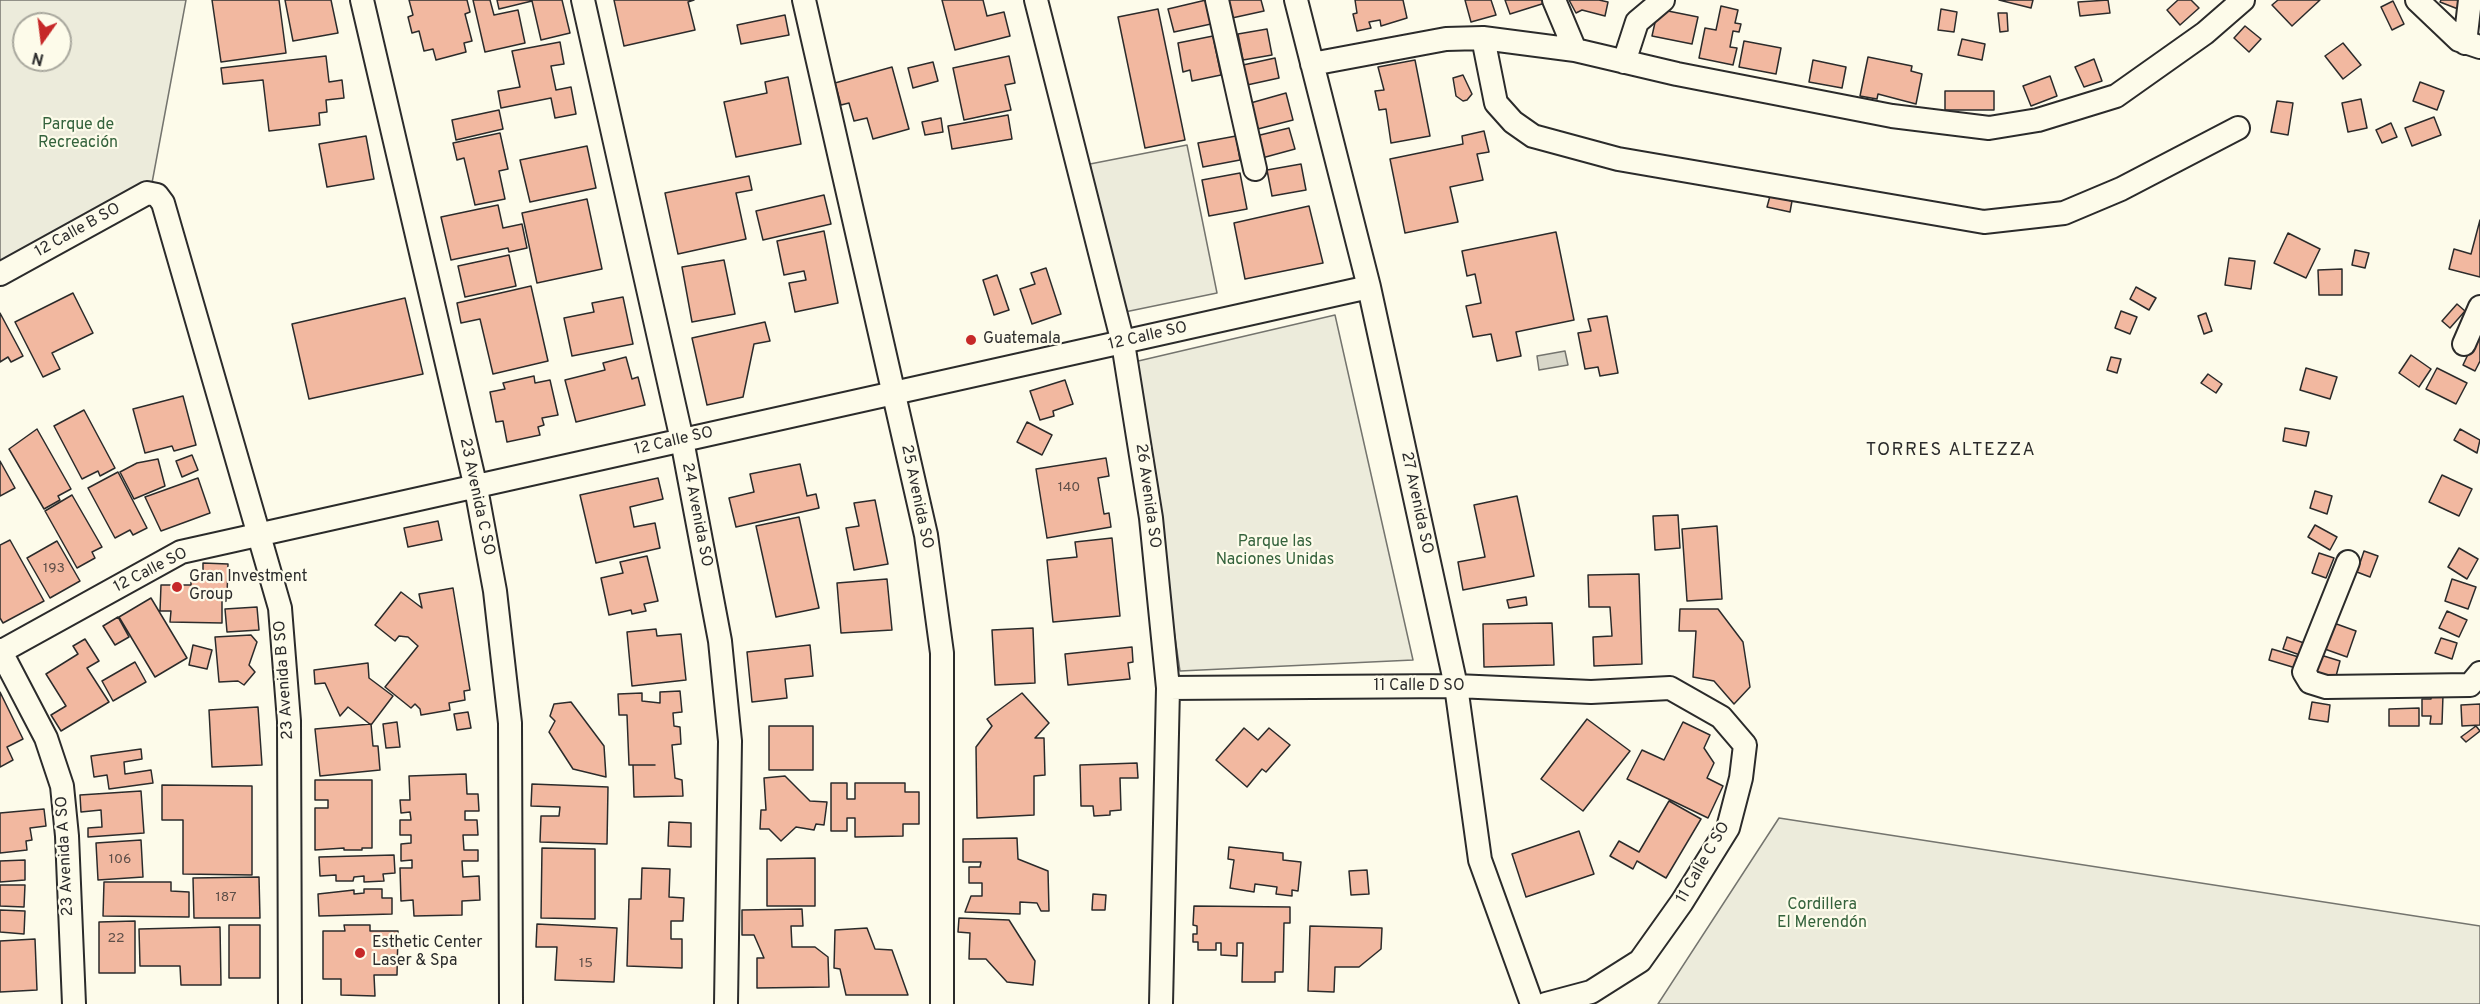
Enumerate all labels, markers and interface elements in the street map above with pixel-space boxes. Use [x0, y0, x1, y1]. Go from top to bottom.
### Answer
north arrow [12, 12, 72, 72]
text: N [30, 46, 46, 69]
park label: Parque de Recreación [38, 116, 118, 154]
street label: 12 Calle B SO [32, 200, 124, 262]
street label: 12 Calle SO [1107, 319, 1189, 355]
place label: Guatemala [983, 330, 1061, 350]
marker: Guatemala [964, 333, 978, 347]
street label: 12 Calle SO [633, 424, 715, 460]
street label: 23 Avenida C SO [454, 436, 498, 558]
district label: TORRES ALTEZZA [1866, 440, 2036, 462]
street label: 26 Avenida SO [1130, 442, 1164, 550]
street label: 25 Avenida SO [896, 443, 936, 551]
street label: 27 Avenida SO [1396, 450, 1436, 556]
street label: 24 Avenida SO [676, 461, 716, 569]
house number: 140 [1058, 480, 1080, 496]
park label: Parque las Naciones Unidas [1216, 533, 1334, 571]
street label: 12 Calle SO [111, 544, 191, 598]
house number: 193 [43, 561, 65, 577]
place label: Gran Investment Group [189, 568, 307, 606]
marker: Gran Investment Group [170, 580, 184, 594]
street label: 23 Avenida B SO [271, 620, 299, 740]
street label: 11 Calle D SO [1373, 677, 1465, 697]
street label: 23 Avenida A SO [53, 795, 79, 917]
street label: 11 Calle C SO [1673, 819, 1735, 907]
house number: 106 [109, 852, 131, 868]
house number: 187 [216, 890, 236, 906]
park label: Cordillera El Merendón [1777, 896, 1867, 934]
house number: 22 [107, 931, 125, 947]
place label: Esthetic Center Laser & Spa [372, 934, 482, 972]
marker: Esthetic Center Laser & Spa [353, 946, 367, 960]
house number: 15 [579, 956, 593, 972]

